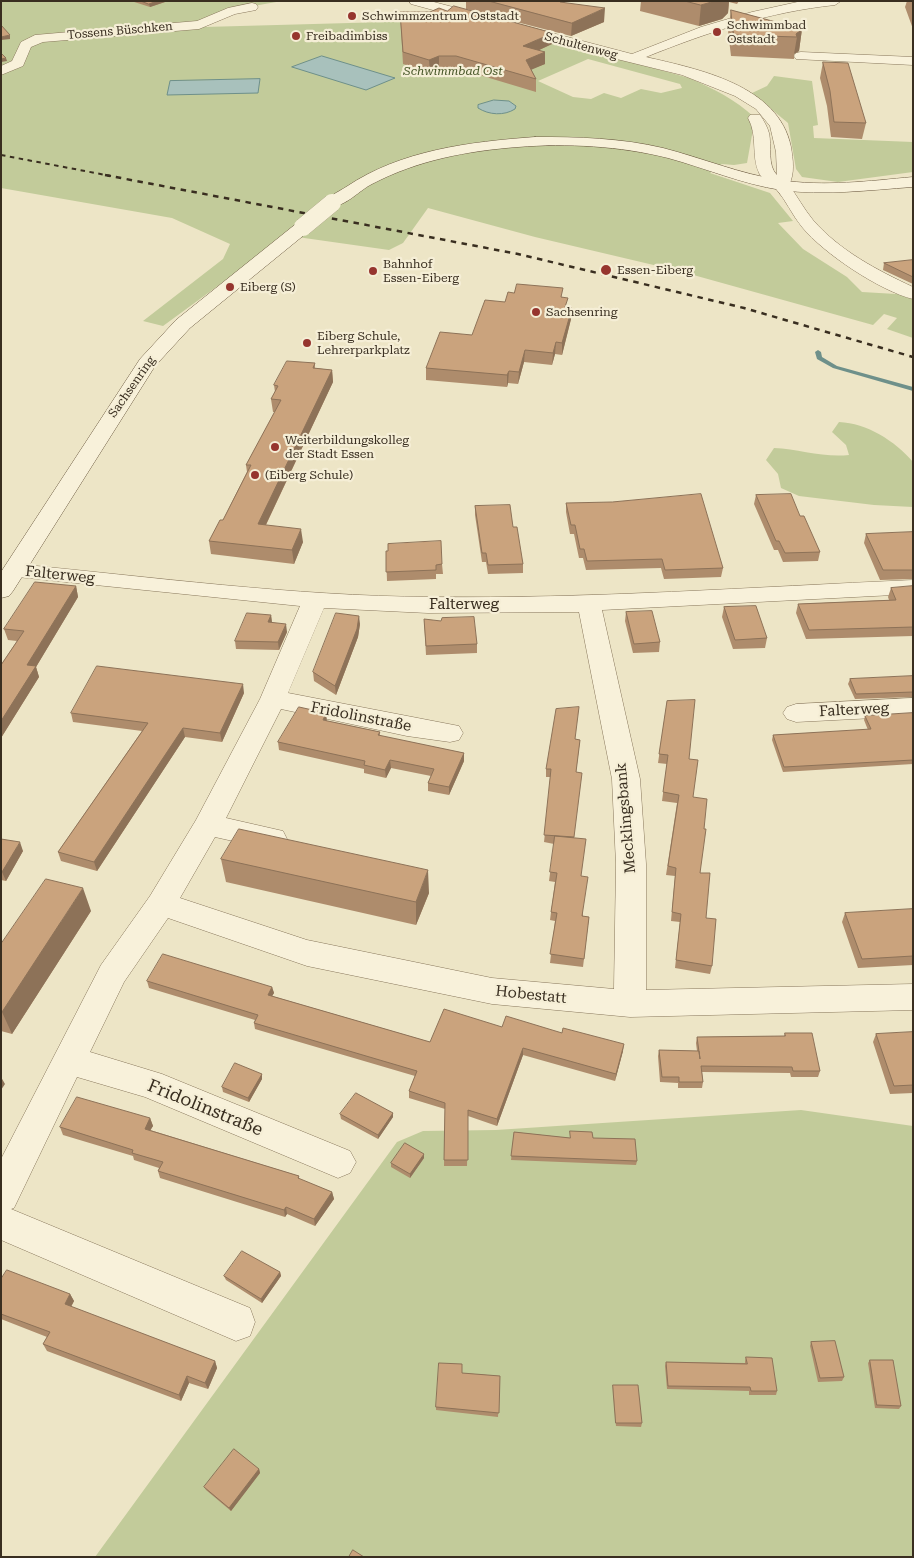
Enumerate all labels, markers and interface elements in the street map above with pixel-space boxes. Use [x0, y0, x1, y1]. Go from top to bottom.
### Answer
place label: Schwimmzentrum Oststadt [362, 9, 519, 23]
marker: Schwimmzentrum Oststadt [346, 10, 358, 22]
place label: Schwimmbad Oststadt [727, 18, 806, 46]
street label: Tossens Büschken [67, 19, 173, 43]
marker: Schwimmbad Oststadt [711, 26, 723, 38]
place label: Freibadimbiss [306, 29, 388, 43]
street label: Schultenweg [543, 29, 619, 63]
marker: Freibadimbiss [290, 30, 302, 42]
park label: Schwimmbad Ost [403, 64, 503, 78]
place label: Bahnhof Essen-Eiberg [383, 257, 459, 285]
marker: Essen-Eiberg [599, 263, 613, 277]
place label: Essen-Eiberg [617, 263, 693, 277]
marker: Bahnhof Essen-Eiberg [367, 265, 379, 277]
place label: Eiberg (S) [240, 280, 296, 294]
marker: Eiberg (S) [224, 281, 236, 293]
place label: Sachsenring [546, 305, 618, 319]
marker: Sachsenring [530, 306, 542, 318]
place label: Eiberg Schule, Lehrerparkplatz [317, 329, 410, 357]
marker: Eiberg Schule, Lehrerparkplatz [301, 337, 313, 349]
street label: Sachsenring [106, 354, 158, 420]
place label: Weiterbildungskolleg der Stadt Essen [285, 433, 409, 461]
marker: Weiterbildungskolleg der Stadt Essen [269, 441, 281, 453]
place label: (Eiberg Schule) [265, 468, 353, 482]
marker: (Eiberg Schule) [249, 469, 261, 481]
street label: Falterweg [24, 562, 96, 588]
street label: Falterweg [429, 596, 499, 614]
street label: Fridolinstraße [309, 698, 413, 736]
street label: Falterweg [819, 699, 889, 721]
street label: Mecklingsbank [612, 762, 640, 874]
street label: Hobestatt [495, 982, 567, 1008]
street label: Fridolinstraße [144, 1075, 266, 1141]

